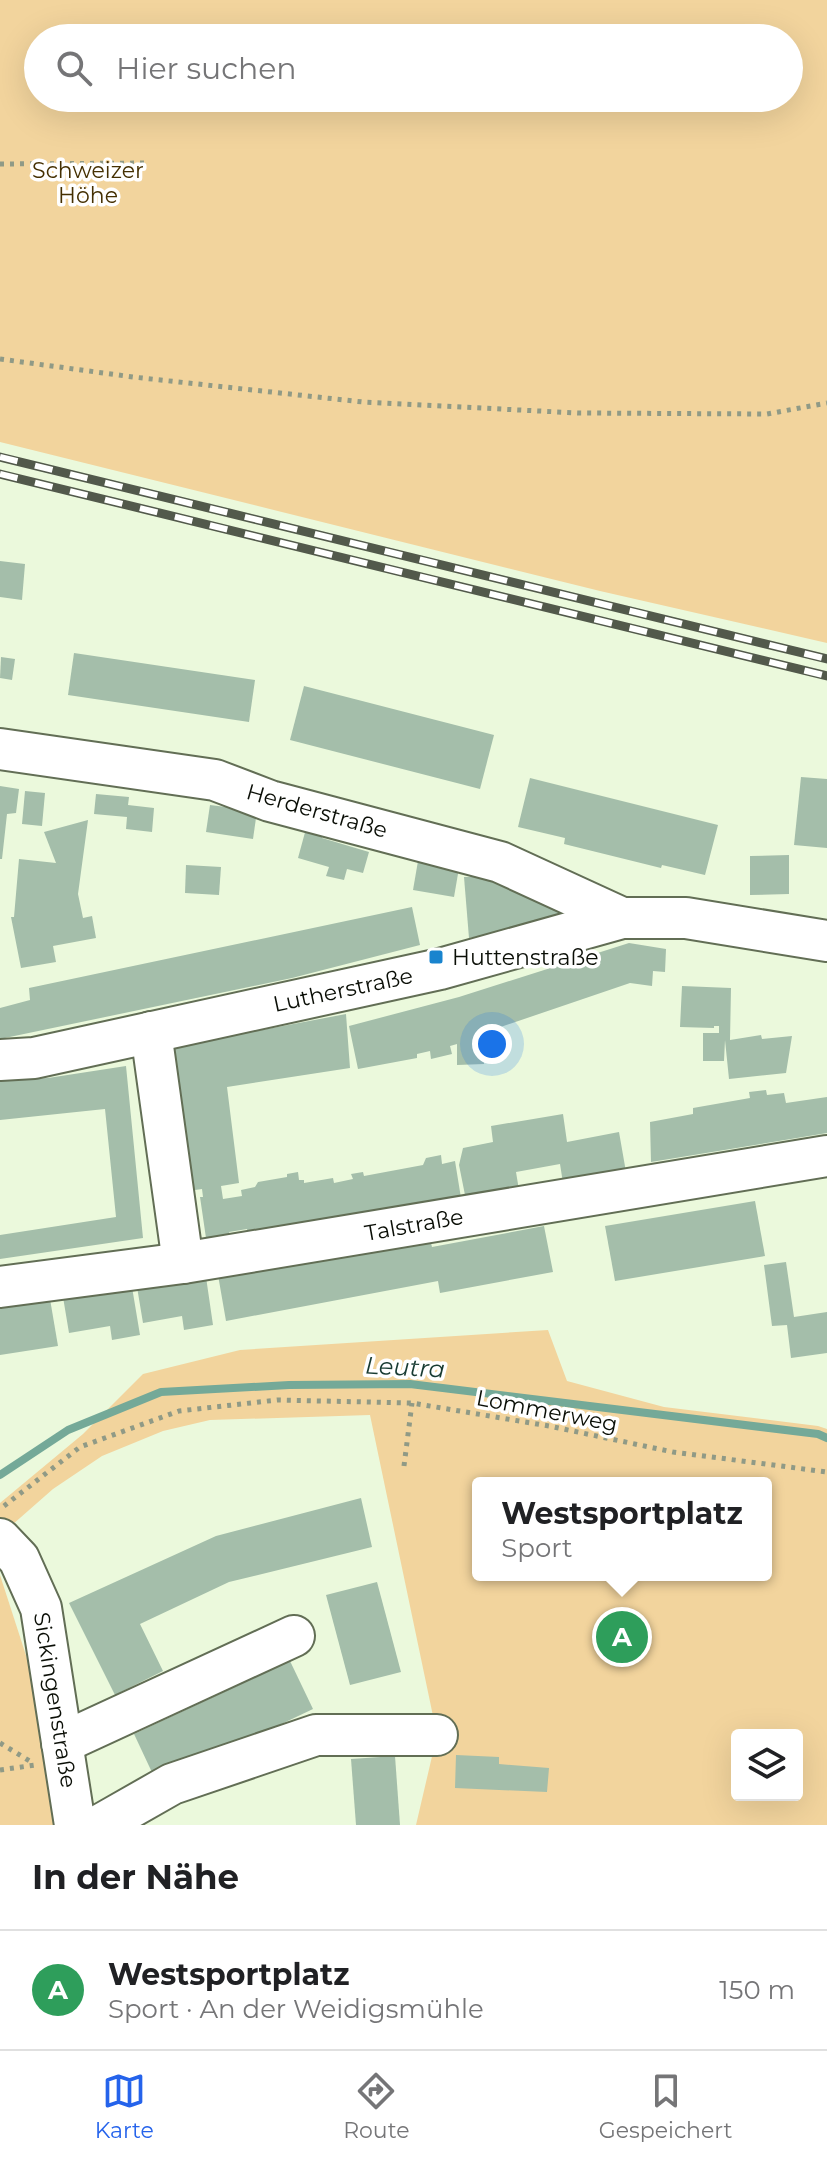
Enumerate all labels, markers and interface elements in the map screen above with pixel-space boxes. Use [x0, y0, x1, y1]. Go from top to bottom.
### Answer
search box [24, 24, 803, 112]
icon: search [52, 46, 96, 90]
text: Hier suchen [116, 50, 297, 87]
park label: Schweizer Höhe [32, 157, 144, 209]
street label: Herderstraße [243, 778, 391, 844]
place label: Huttenstraße [452, 944, 599, 971]
marker: Huttenstraße [427, 948, 445, 966]
street label: Lutherstraße [271, 962, 415, 1018]
your location [472, 1024, 512, 1064]
street label: Talstraße [363, 1203, 465, 1247]
water label: Leutra [364, 1350, 446, 1384]
street label: Lommerweg [474, 1384, 620, 1438]
popup [472, 1477, 772, 1581]
text: Westsportplatz [501, 1495, 743, 1532]
text: Sport [501, 1532, 573, 1564]
pin: A [596, 1607, 648, 1667]
street label: Sickingenstraße [28, 1610, 82, 1790]
map controls [731, 1729, 803, 1801]
button: layers [731, 1729, 803, 1801]
text: In der Nähe [32, 1856, 239, 1898]
text: Westsportplatz [108, 1956, 349, 1993]
text: A [48, 1974, 68, 2006]
text: 150 m [719, 1974, 795, 2006]
text: Sport · An der Weidigsmühle [108, 1993, 484, 2025]
tab: Karte [95, 2069, 154, 2144]
tab: Route [343, 2069, 409, 2144]
tab: Gespeichert [599, 2069, 732, 2144]

